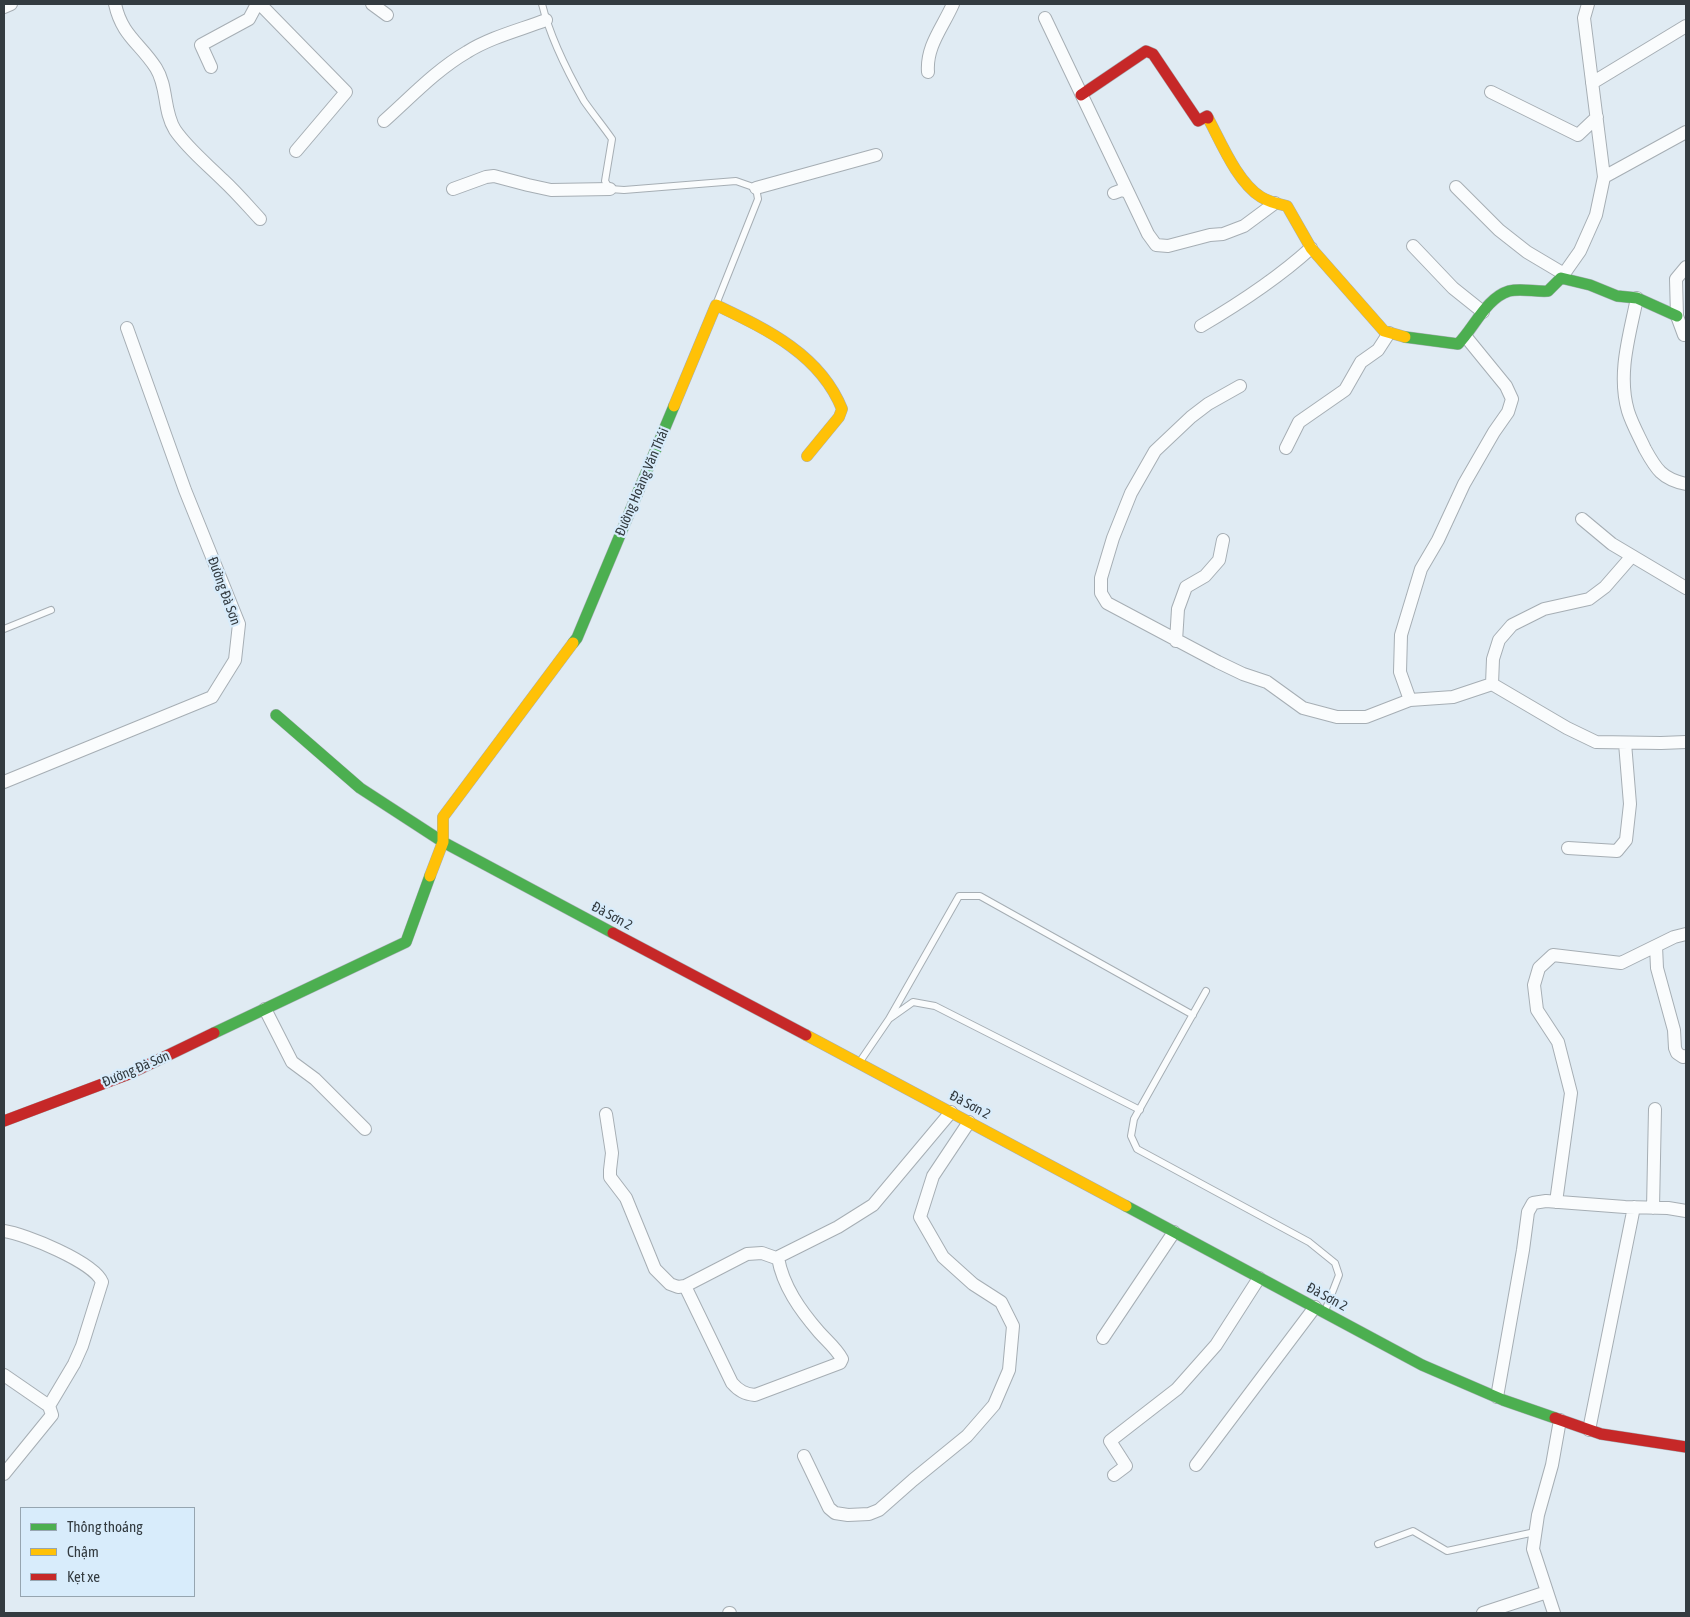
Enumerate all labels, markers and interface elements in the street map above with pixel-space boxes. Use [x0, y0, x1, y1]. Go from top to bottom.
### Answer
street label: Đường Hoàng Văn Thái [612, 425, 672, 539]
street label: Đường Đà Sơn [204, 555, 244, 627]
street label: Đà Sơn 2 [589, 898, 635, 934]
street label: Đường Đà Sơn [100, 1047, 172, 1091]
street label: Đà Sơn 2 [947, 1087, 993, 1123]
street label: Đà Sơn 2 [1304, 1279, 1350, 1315]
legend [20, 1507, 195, 1597]
text: Thông thoáng [67, 1518, 143, 1535]
text: Chậm [67, 1543, 99, 1560]
text: Kẹt xe [67, 1568, 100, 1585]

